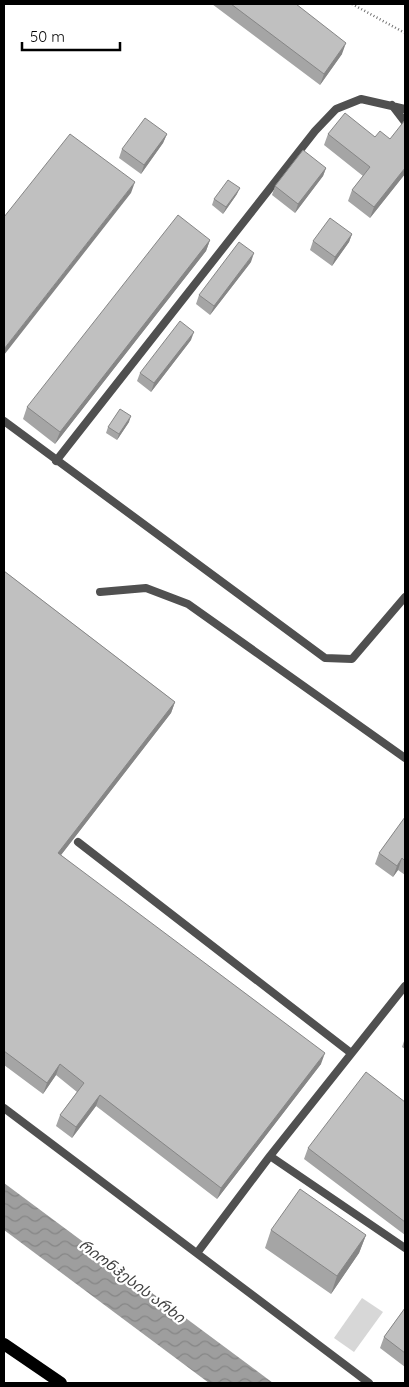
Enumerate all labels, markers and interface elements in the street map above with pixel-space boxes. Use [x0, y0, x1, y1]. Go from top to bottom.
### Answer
scale bar [22, 20, 120, 52]
text: 50 m [30, 27, 65, 46]
water label: რიონჰესის არხი [76, 1235, 190, 1327]

